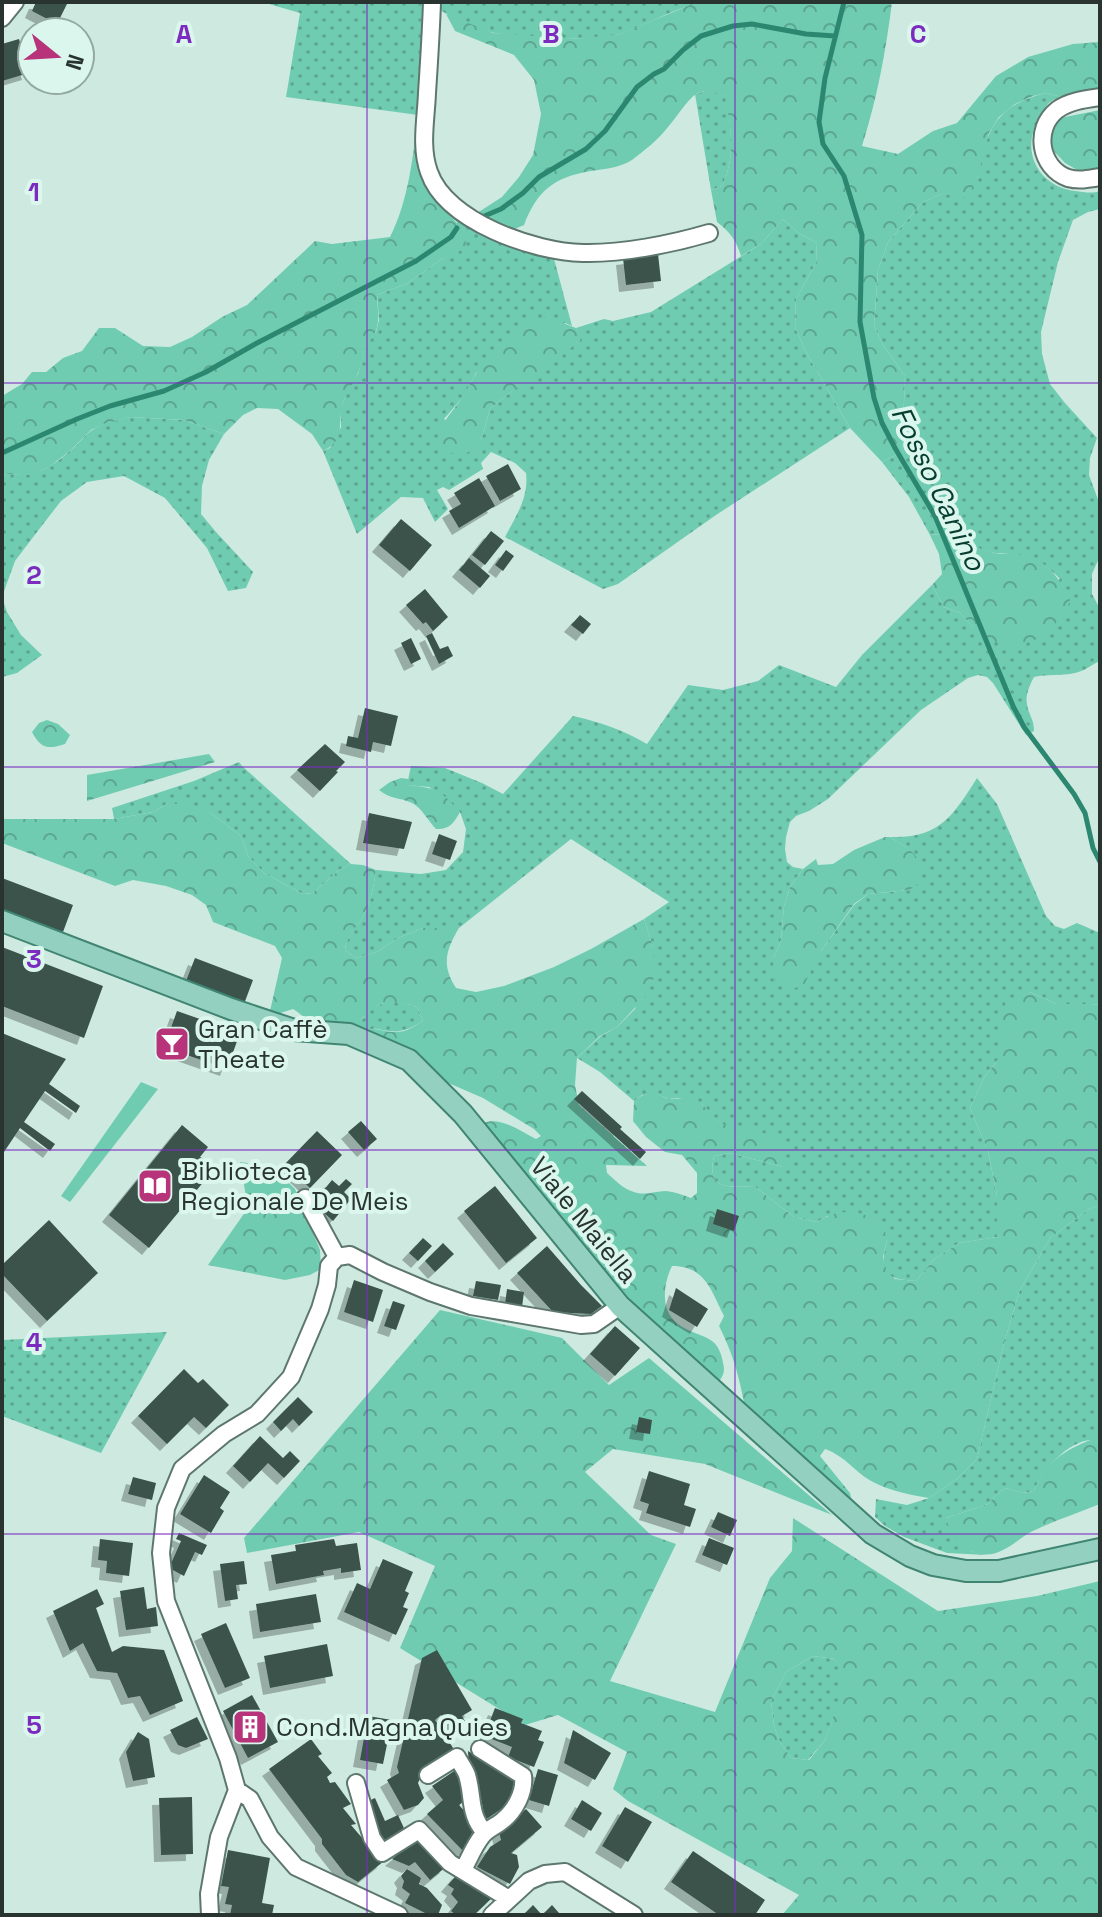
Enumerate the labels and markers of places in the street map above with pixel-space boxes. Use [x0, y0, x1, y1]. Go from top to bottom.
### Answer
place label: Gran Caffè Theate [198, 1012, 328, 1076]
bar icon: Gran Caffè Theate [153, 1025, 191, 1063]
place label: Biblioteca Regionale De Meis [181, 1154, 409, 1218]
library icon: Biblioteca Regionale De Meis [136, 1167, 174, 1205]
building icon: Cond.Magna Quies [231, 1708, 269, 1746]
place label: Cond.Magna Quies [276, 1710, 508, 1744]

